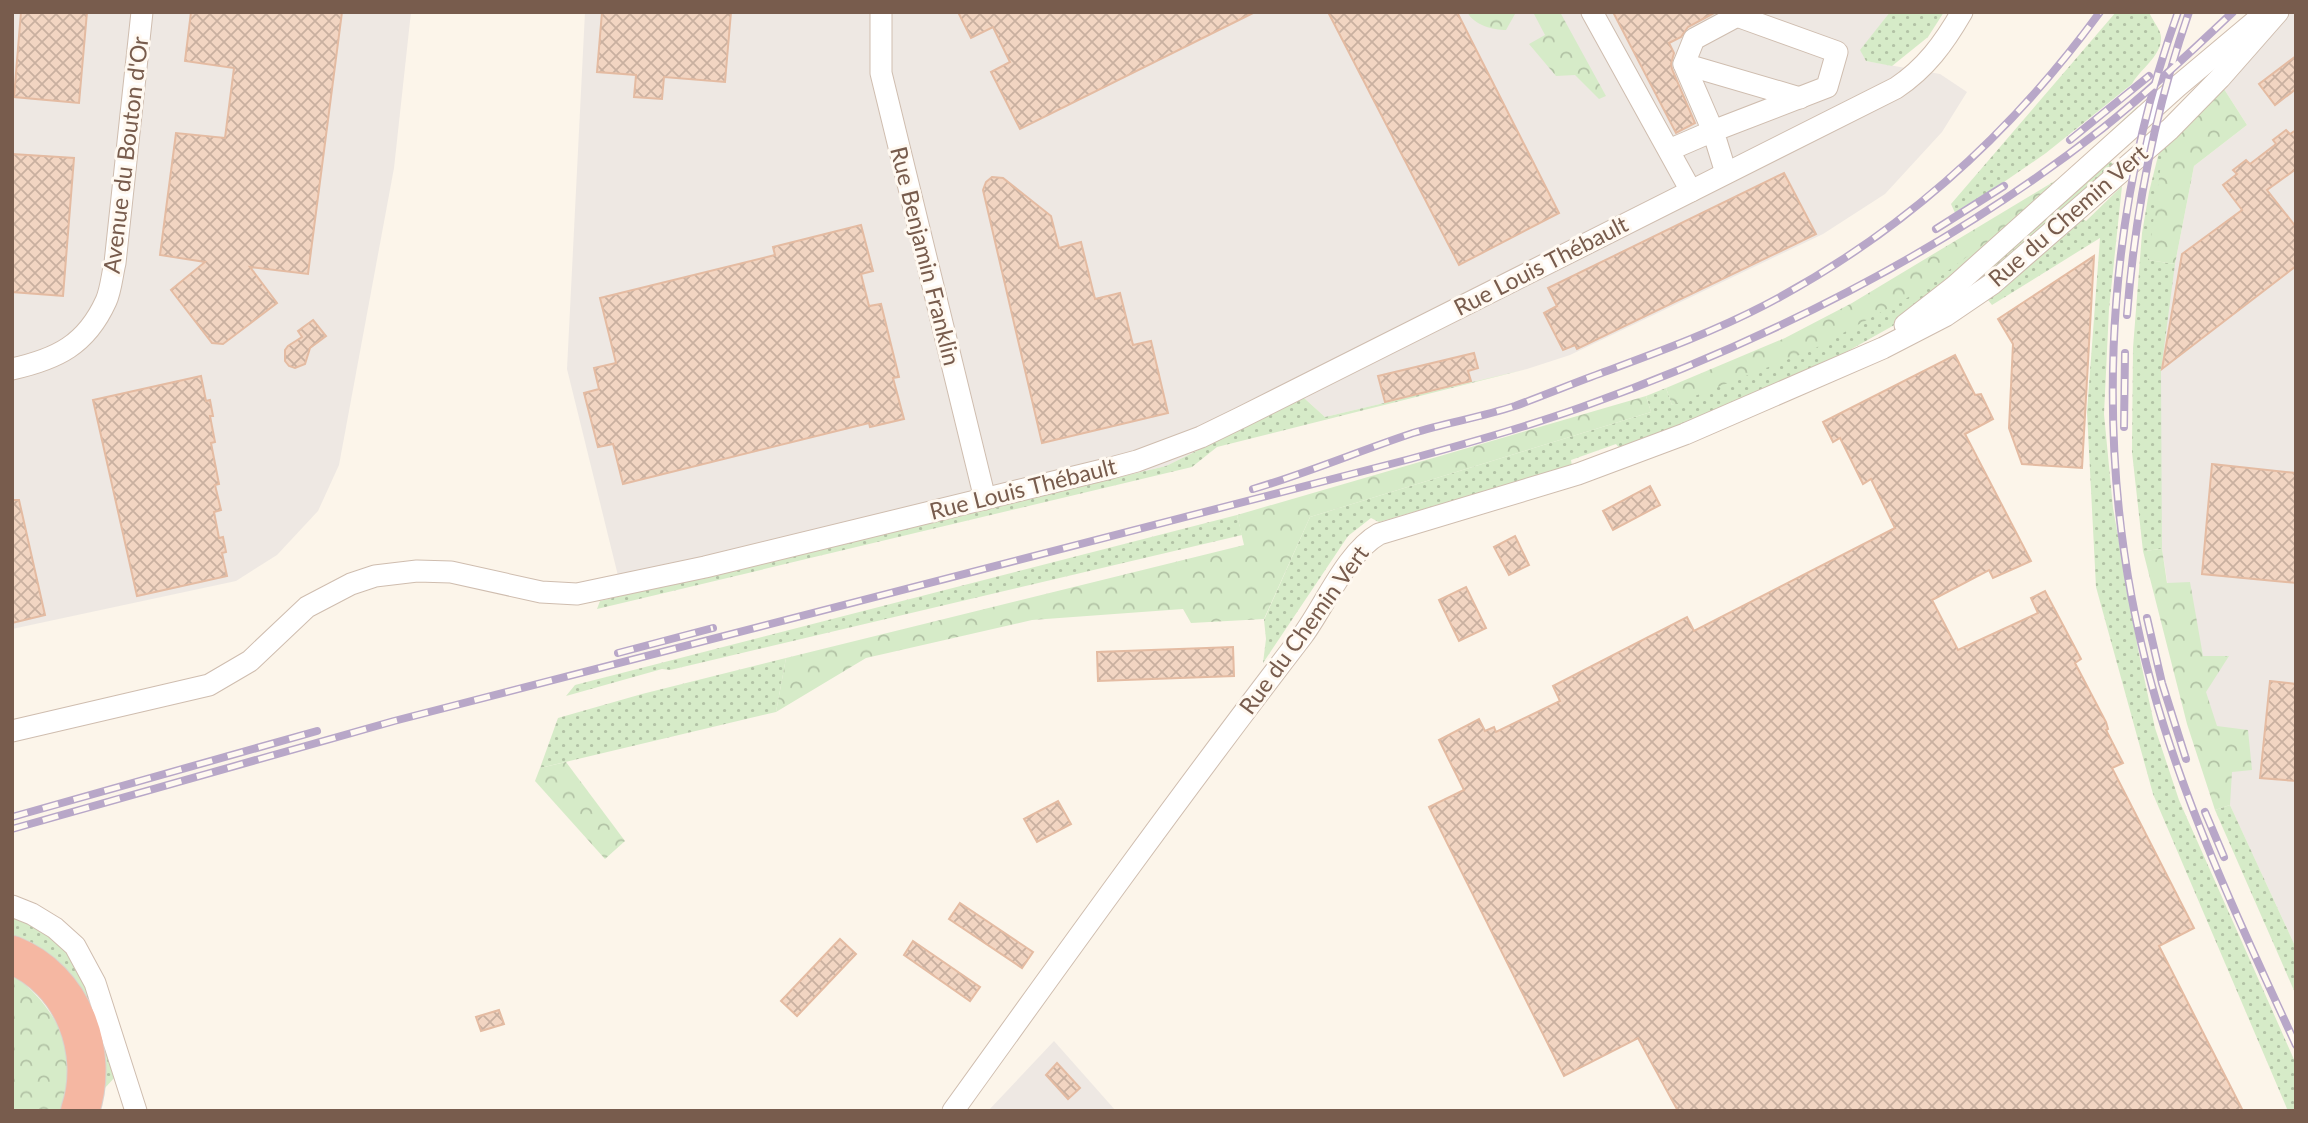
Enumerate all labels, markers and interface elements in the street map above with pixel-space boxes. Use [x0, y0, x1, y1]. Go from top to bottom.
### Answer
street label: Avenue du Bouton d'Or [97, 34, 153, 275]
street label: Rue du Chemin Vert [1982, 138, 2153, 292]
street label: Rue Benjamin Franklin [885, 143, 967, 368]
street label: Rue Louis Thébault [1449, 209, 1633, 321]
street label: Rue Louis Thébault [926, 451, 1120, 525]
street label: Rue du Chemin Vert [1233, 539, 1374, 719]

